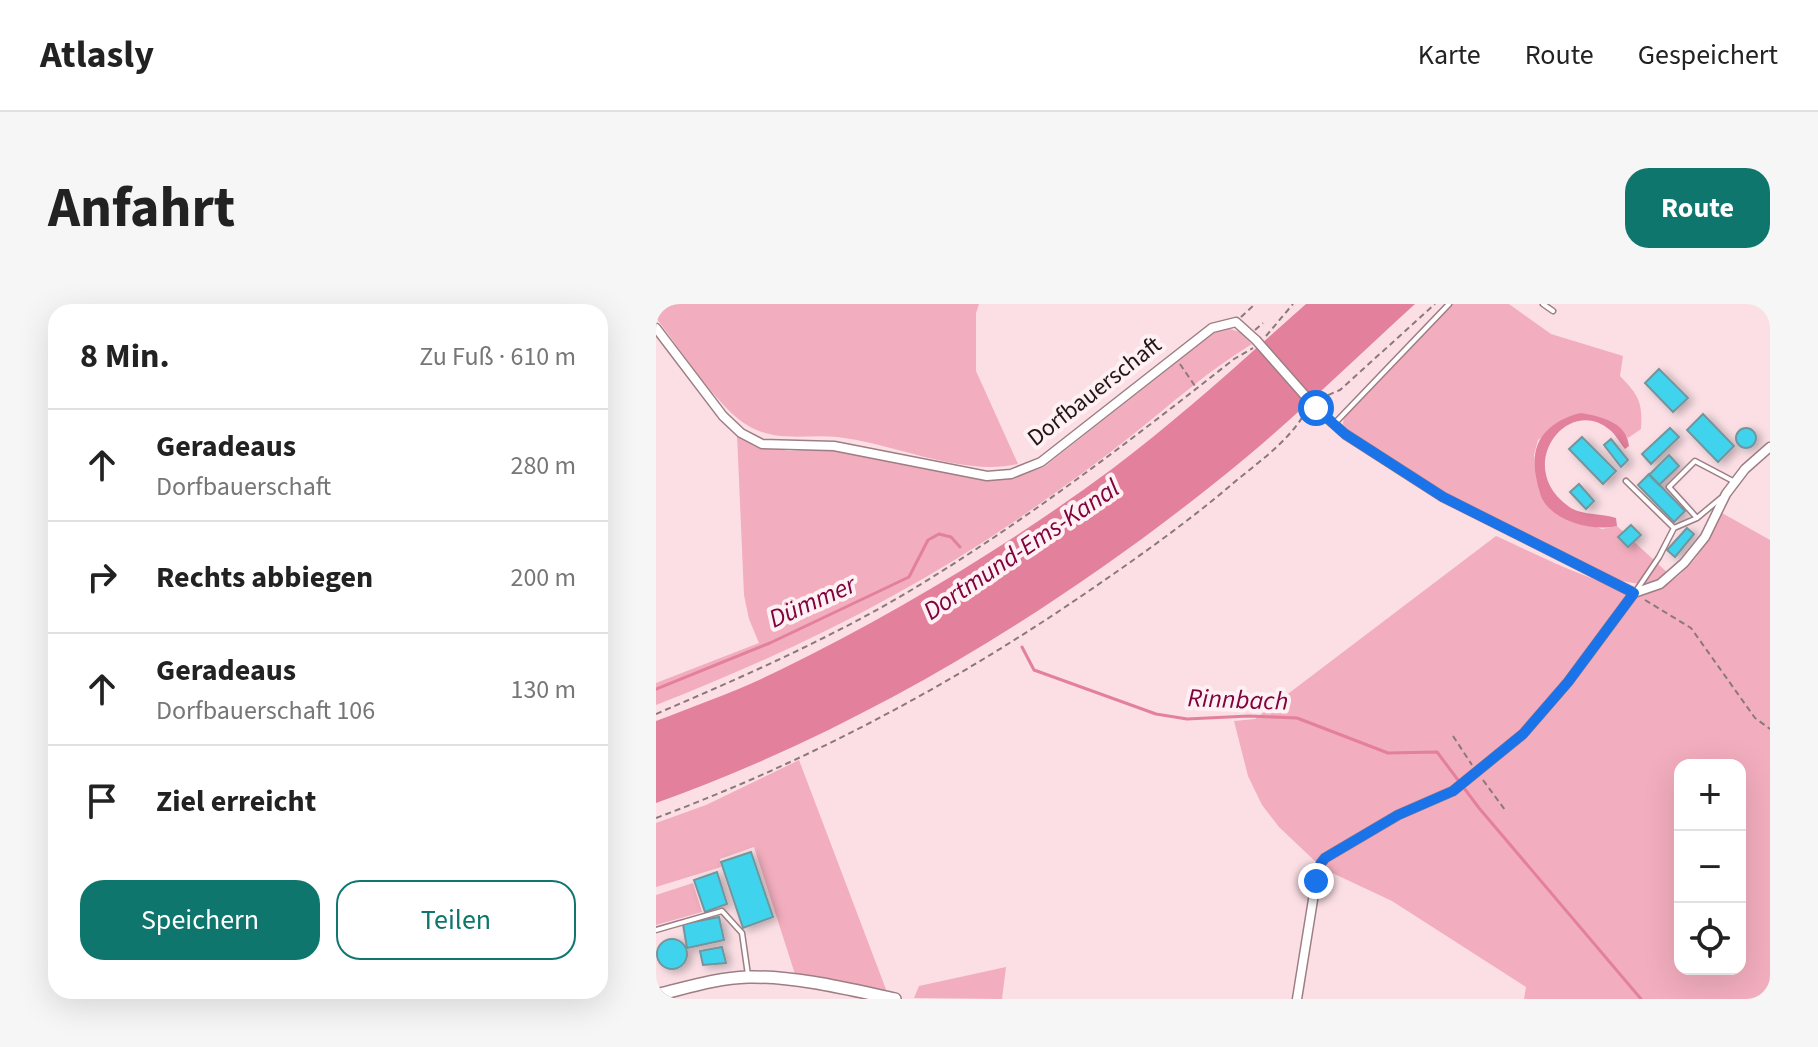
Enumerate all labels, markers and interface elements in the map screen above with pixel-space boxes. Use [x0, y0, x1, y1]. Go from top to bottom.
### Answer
text: Atlasly [40, 28, 154, 82]
text: Karte [1418, 35, 1481, 75]
text: Route [1525, 35, 1594, 75]
text: Gespeichert [1638, 35, 1778, 75]
button: Route [1625, 168, 1770, 248]
text: Anfahrt [48, 169, 235, 248]
street label: Dorfbauerschaft [1020, 328, 1169, 455]
text: 8 Min. [80, 332, 170, 381]
text: Zu Fuß · 610 m [419, 338, 576, 375]
route start [1298, 390, 1334, 426]
text: Geradeaus [156, 425, 296, 468]
icon: ahead [80, 443, 124, 487]
text: 280 m [510, 447, 576, 484]
text: Dorfbauerschaft [156, 468, 331, 505]
water label: Dortmund-Ems-Kanal [916, 469, 1127, 629]
icon: right [80, 555, 124, 599]
text: Rechts abbiegen [156, 556, 373, 599]
text: 200 m [510, 559, 576, 596]
water label: Dümmer [763, 565, 863, 637]
text: Geradeaus [156, 649, 296, 692]
icon: ahead [80, 667, 124, 711]
text: 130 m [510, 671, 576, 708]
water label: Rinnbach [1187, 679, 1289, 720]
text: Dorfbauerschaft 106 [156, 692, 375, 729]
map controls [1674, 759, 1746, 975]
button: + [1674, 759, 1746, 831]
icon: arrive [80, 779, 124, 823]
text: Ziel erreicht [156, 780, 316, 823]
button: − [1674, 831, 1746, 903]
route end [1298, 863, 1334, 899]
button: Speichern [80, 880, 320, 960]
button: Teilen [336, 880, 576, 960]
button: locate [1674, 903, 1746, 975]

